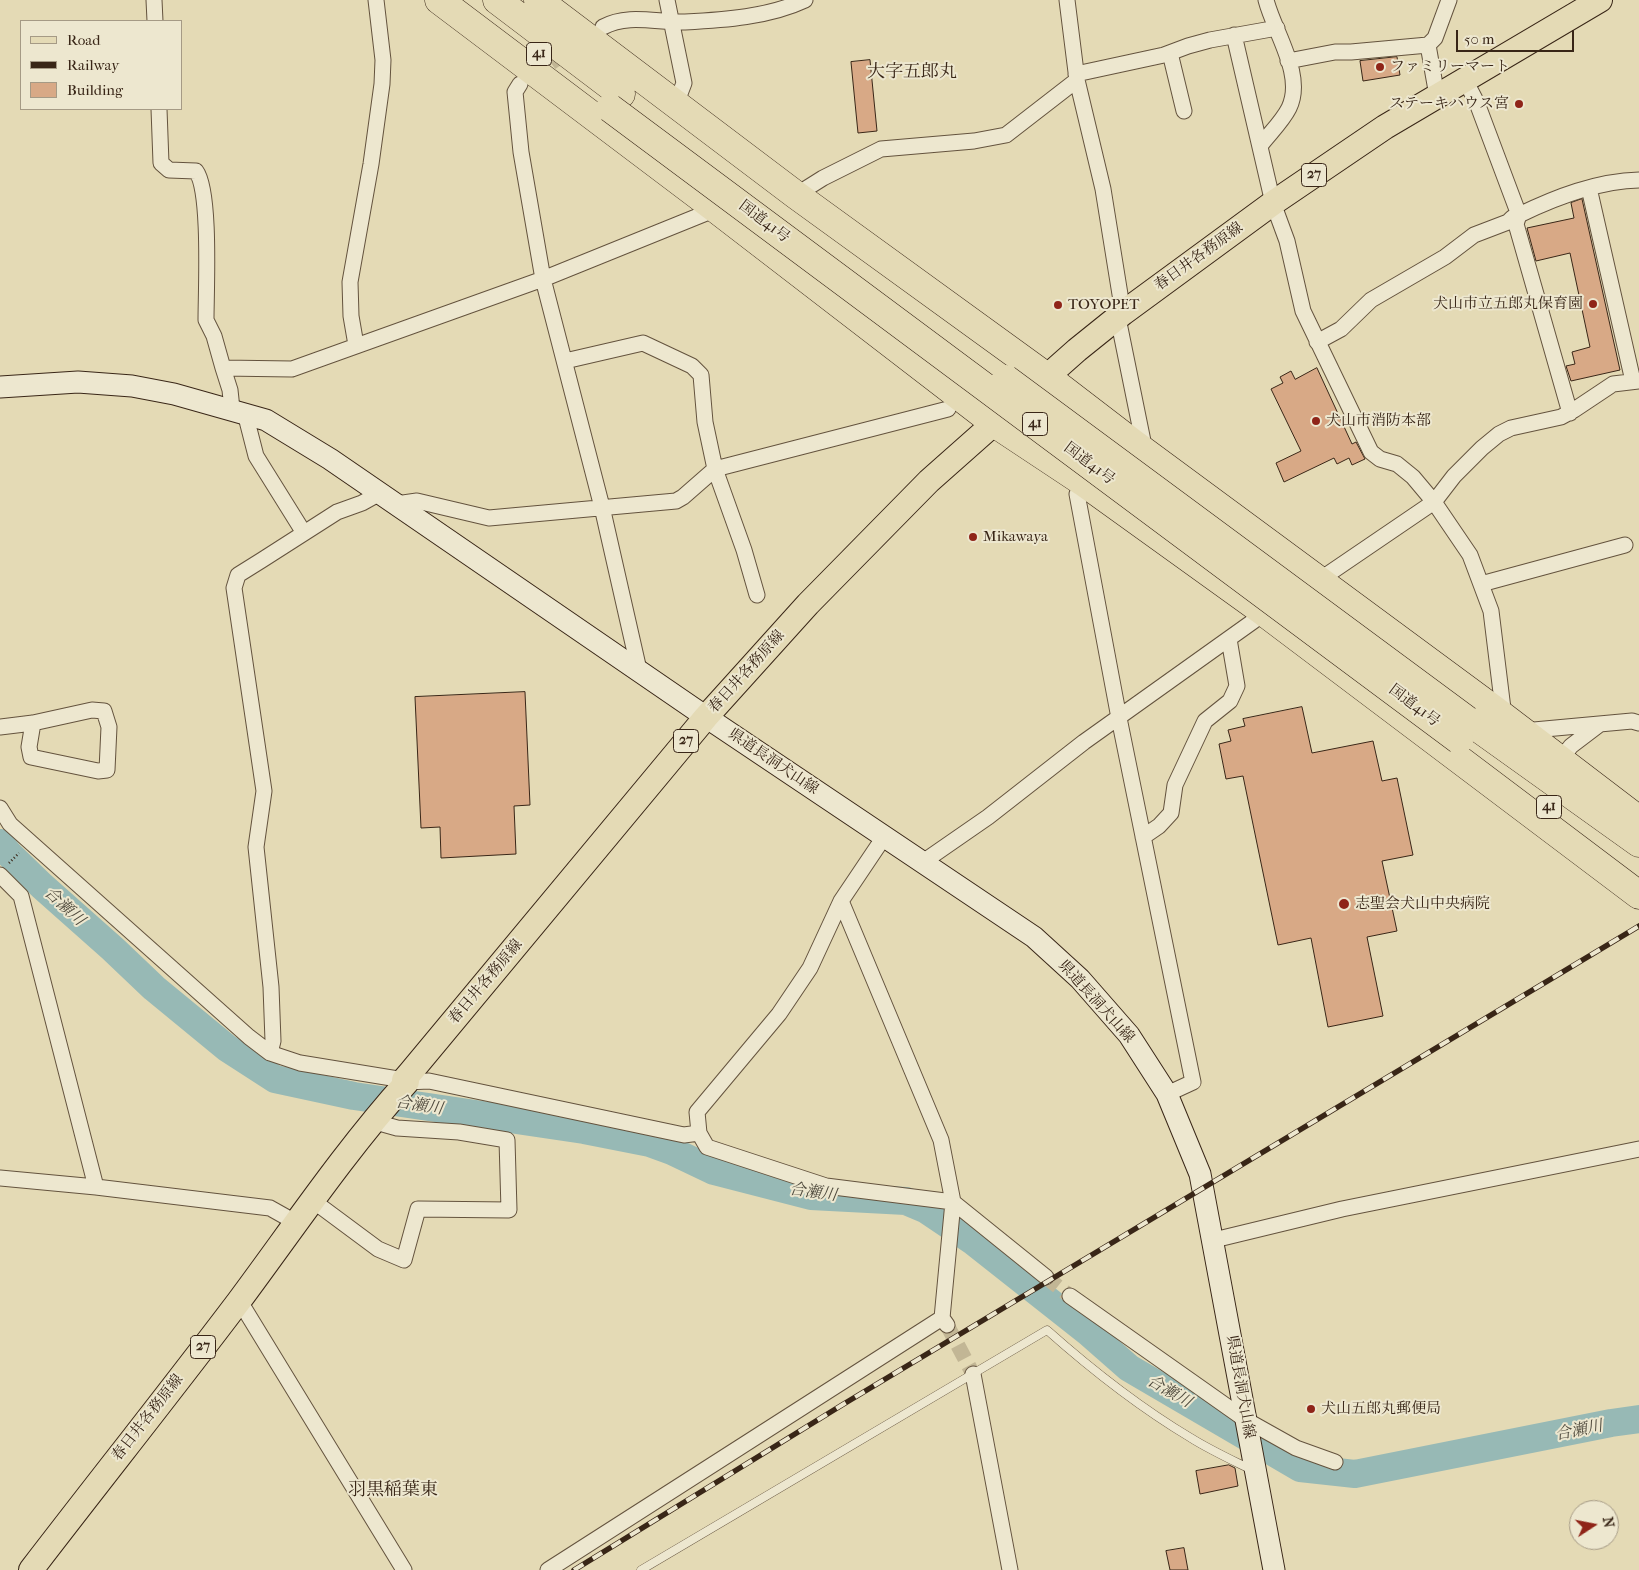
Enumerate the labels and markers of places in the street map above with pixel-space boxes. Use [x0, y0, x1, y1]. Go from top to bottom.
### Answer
place label: ファミリーマート [1390, 58, 1510, 76]
marker: ファミリーマート [1374, 61, 1386, 73]
place label: ステーキハウス宮 [1389, 95, 1509, 113]
marker: ステーキハウス宮 [1513, 98, 1525, 110]
place label: 犬山市立五郎丸保育園 [1433, 295, 1583, 313]
place label: TOYOPET [1068, 296, 1139, 314]
marker: 犬山市立五郎丸保育園 [1587, 298, 1599, 310]
marker: TOYOPET [1052, 299, 1064, 311]
place label: 犬山市消防本部 [1326, 412, 1431, 430]
marker: 犬山市消防本部 [1310, 415, 1322, 427]
place label: Mikawaya [983, 528, 1048, 546]
marker: Mikawaya [967, 531, 979, 543]
place label: 志聖会犬山中央病院 [1355, 895, 1490, 913]
marker: 志聖会犬山中央病院 [1337, 897, 1351, 911]
place label: 犬山五郎丸郵便局 [1321, 1400, 1441, 1418]
marker: 犬山五郎丸郵便局 [1305, 1403, 1317, 1415]

